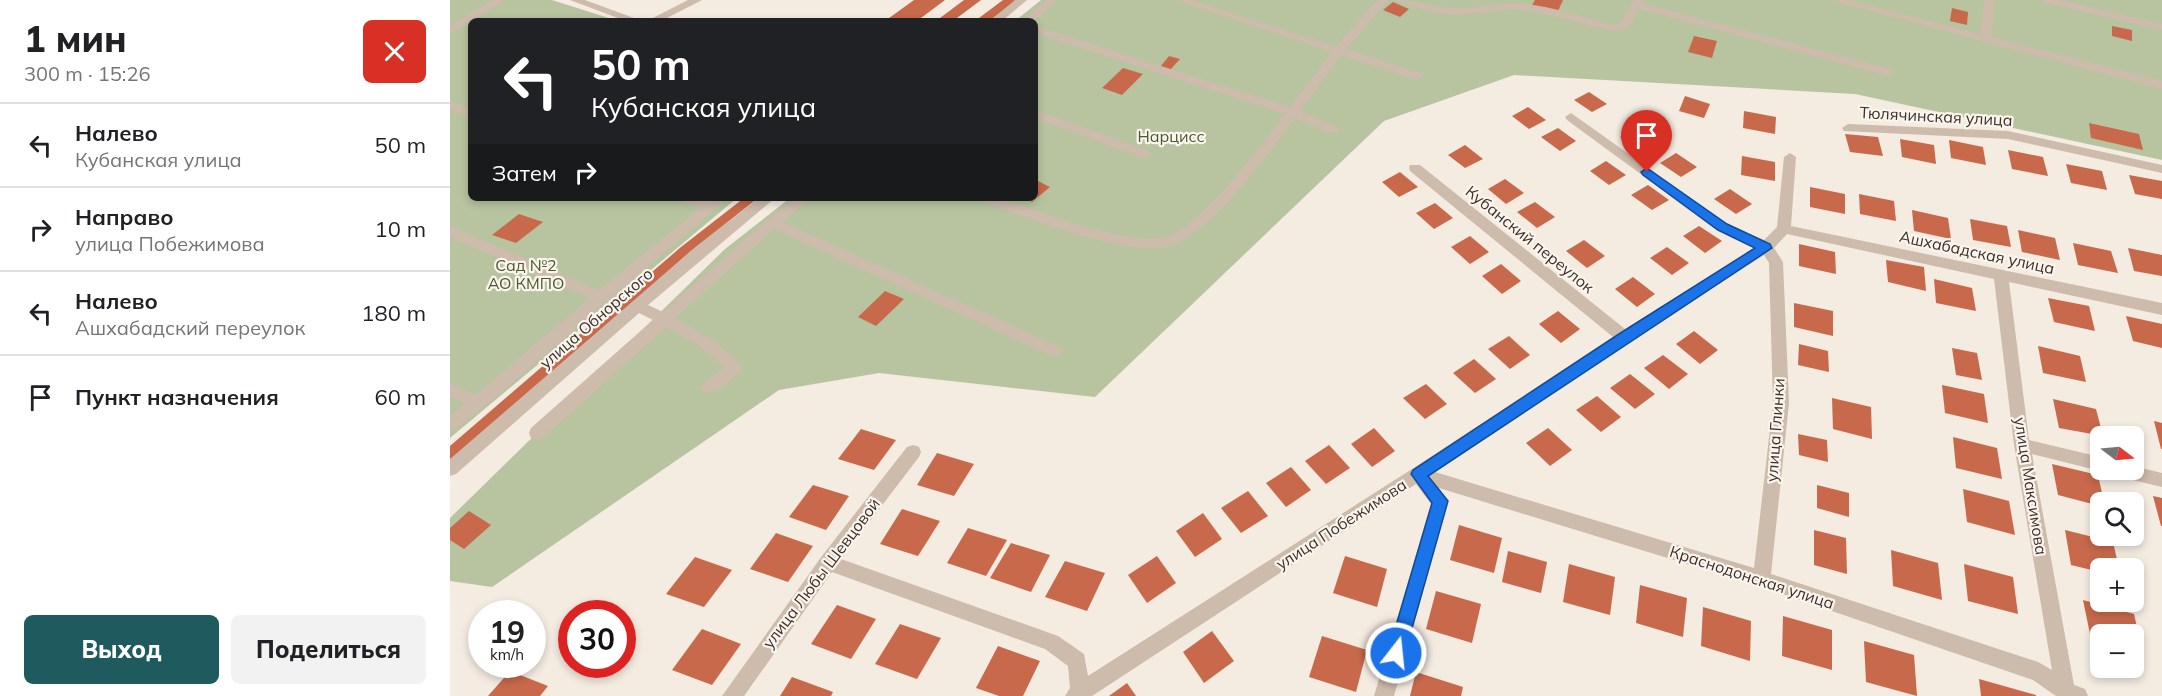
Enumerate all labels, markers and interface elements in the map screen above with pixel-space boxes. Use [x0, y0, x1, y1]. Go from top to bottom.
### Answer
text: 1 мин [24, 16, 127, 61]
button: close [363, 20, 426, 83]
text: 50 m [591, 38, 691, 91]
icon: left [492, 42, 570, 120]
text: 300 m · 15:26 [24, 61, 150, 86]
text: Кубанская улица [591, 90, 816, 124]
street label: Тюлячинская улица [1859, 102, 2013, 130]
pin [1621, 110, 1672, 172]
text: Налево [75, 119, 158, 147]
icon: arrive [1630, 119, 1663, 152]
park label: Нарцисс [1137, 126, 1205, 146]
icon: left [24, 129, 57, 162]
text: 50 m [375, 131, 426, 159]
text: Кубанская улица [75, 147, 242, 172]
icon: right [569, 156, 602, 189]
text: Затем [492, 159, 557, 187]
street label: Кубанский переулок [1462, 181, 1599, 297]
text: Направо [75, 203, 173, 231]
icon: right [24, 213, 57, 246]
text: 10 m [375, 215, 426, 243]
street label: Ашхабадская улица [1898, 226, 2056, 278]
text: улица Побежимова [75, 231, 265, 256]
park label: Сад №2 АО КМПО [488, 255, 564, 293]
street label: улица Обнорского [535, 263, 657, 373]
text: Налево [75, 287, 158, 315]
icon: left [24, 297, 57, 330]
text: 180 m [361, 299, 426, 327]
text: Ашхабадский переулок [75, 315, 305, 340]
street label: улица Глинки [1761, 377, 1789, 483]
icon: arrive [24, 381, 57, 414]
text: Пункт назначения [75, 383, 279, 411]
text: 60 m [375, 383, 426, 411]
street label: улица Максимова [2010, 416, 2052, 556]
north arrow [2090, 426, 2144, 480]
map controls [2090, 426, 2144, 678]
street label: улица Побежимова [1272, 474, 1410, 574]
button: search [2090, 492, 2144, 546]
street label: улица Любы Шевцовой [758, 494, 884, 652]
street label: Краснодонская улица [1667, 541, 1837, 613]
button: + [2090, 558, 2144, 612]
speed limit sign: 30 [558, 600, 636, 678]
text: 19 [489, 613, 525, 651]
button: Выход [24, 615, 219, 684]
button: Поделиться [231, 615, 426, 684]
position arrow [1364, 621, 1428, 685]
button: − [2090, 624, 2144, 678]
text: km/h [490, 645, 524, 664]

